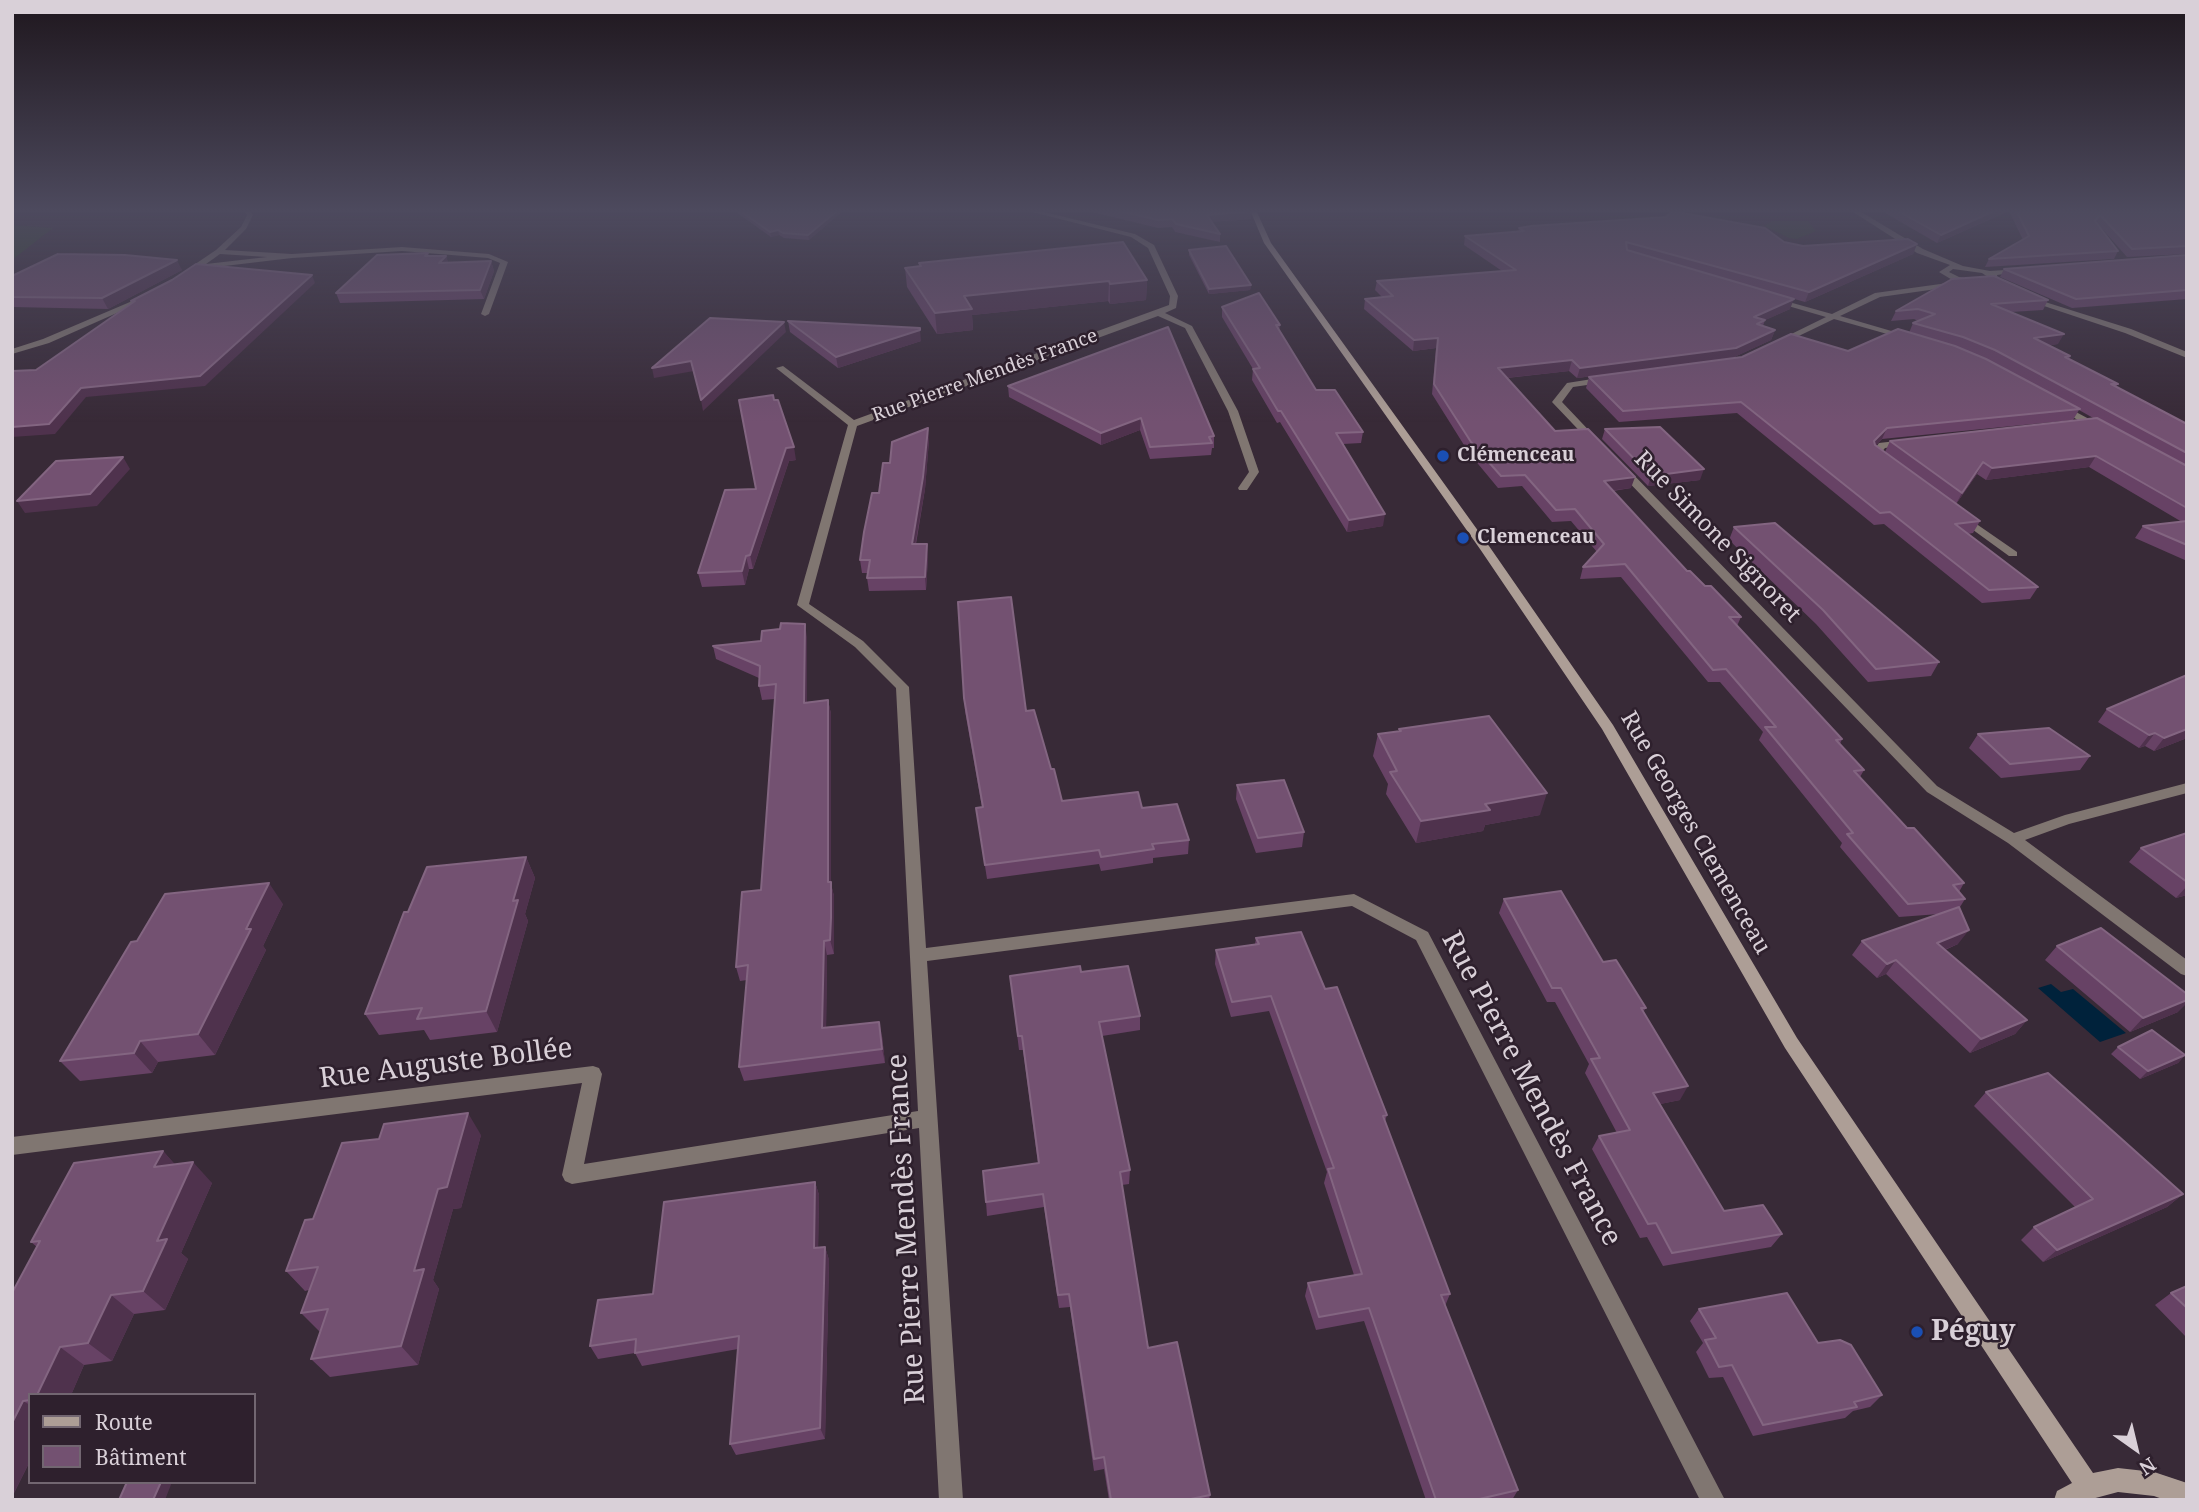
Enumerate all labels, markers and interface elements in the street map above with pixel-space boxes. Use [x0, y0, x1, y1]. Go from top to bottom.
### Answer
street label: Rue Pierre Mendès France [869, 325, 1101, 427]
place label: Clémenceau [1457, 445, 1574, 467]
street label: Rue Simone Signoret [1628, 446, 1806, 628]
marker: Clémenceau [1435, 448, 1451, 464]
place label: Clemenceau [1477, 527, 1594, 549]
marker: Clemenceau [1455, 530, 1471, 546]
street label: Rue Georges Clemenceau [1614, 707, 1776, 959]
street label: Rue Pierre Mendès France [1434, 926, 1628, 1252]
street label: Rue Auguste Bollée [318, 1032, 574, 1096]
street label: Rue Pierre Mendès France [881, 1053, 933, 1405]
place label: Péguy [1931, 1315, 2015, 1349]
marker: Péguy [1909, 1324, 1925, 1340]
legend [28, 1393, 256, 1484]
text: Route [95, 1408, 153, 1436]
north arrow [2101, 1414, 2171, 1484]
text: Bâtiment [95, 1443, 187, 1471]
text: N [2134, 1451, 2161, 1481]

